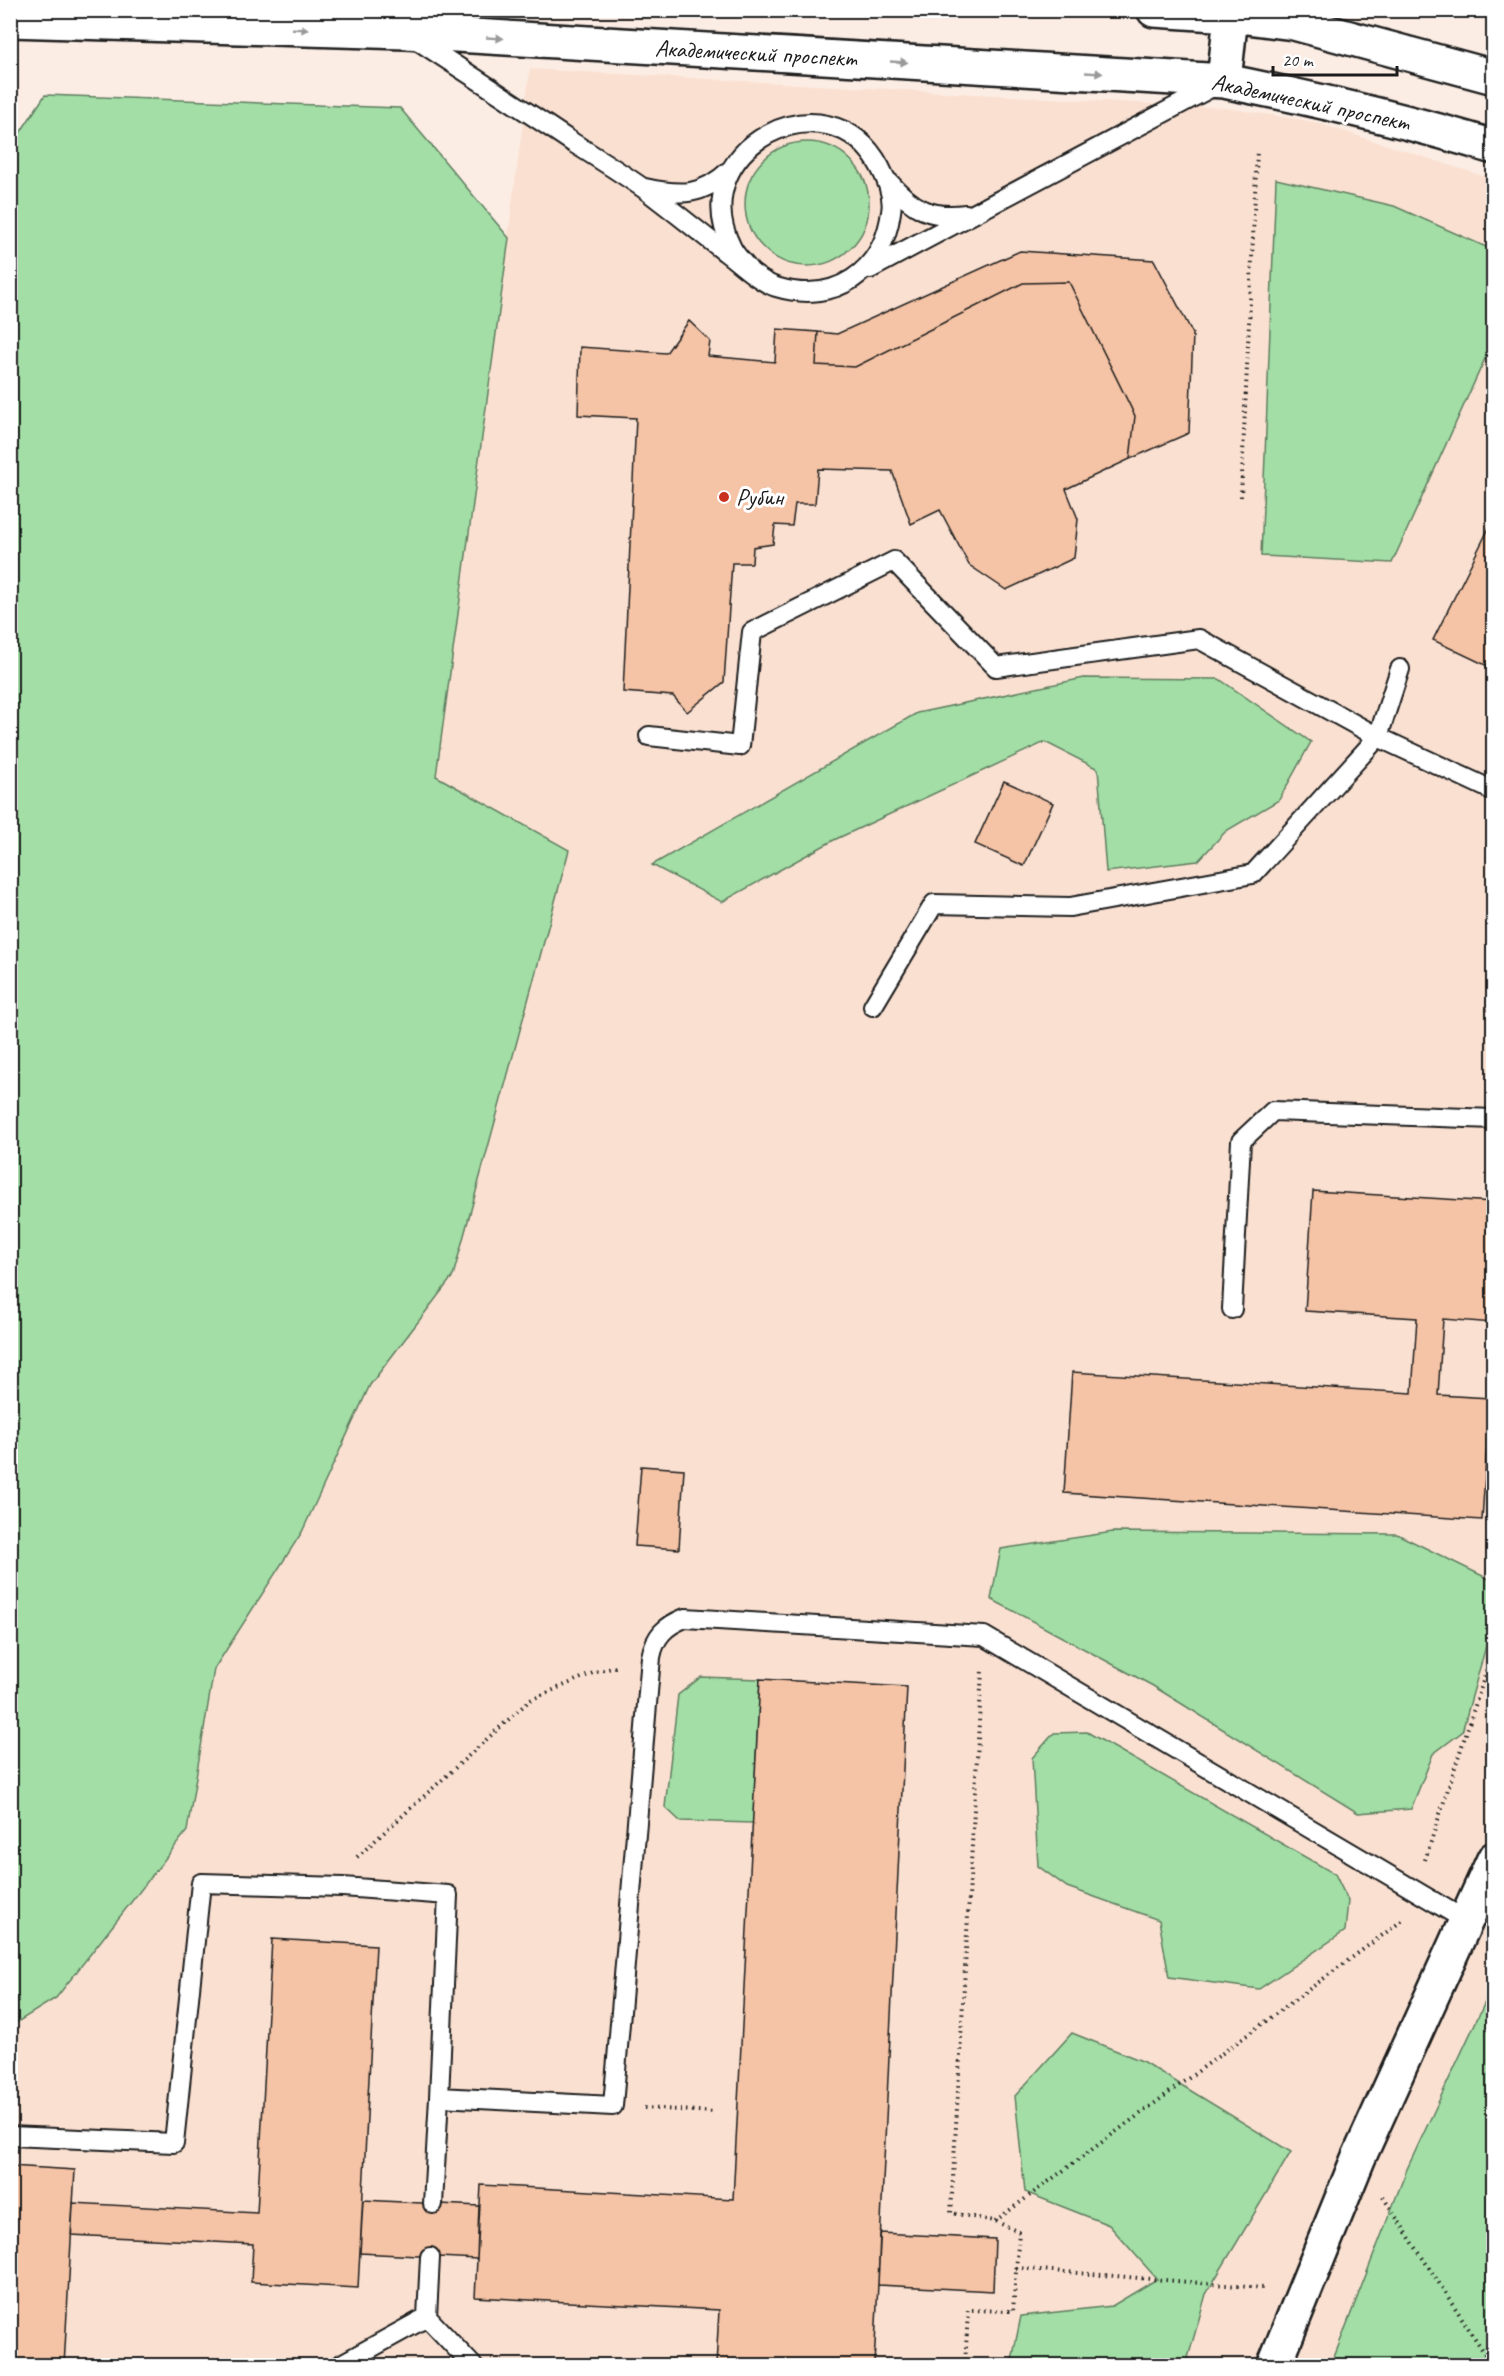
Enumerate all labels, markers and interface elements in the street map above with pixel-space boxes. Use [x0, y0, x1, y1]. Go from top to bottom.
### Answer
one-way arrow [290, 24, 309, 34]
one-way arrow [485, 33, 504, 42]
street label: Академический проспект [654, 33, 858, 73]
scale bar [1273, 39, 1398, 77]
text: 20 m [1282, 49, 1315, 71]
one-way arrow [889, 57, 908, 66]
street label: Академический проспект [1209, 66, 1414, 138]
one-way arrow [1084, 68, 1103, 78]
place label: Рубин [736, 482, 785, 512]
marker: Рубин [717, 490, 731, 504]

